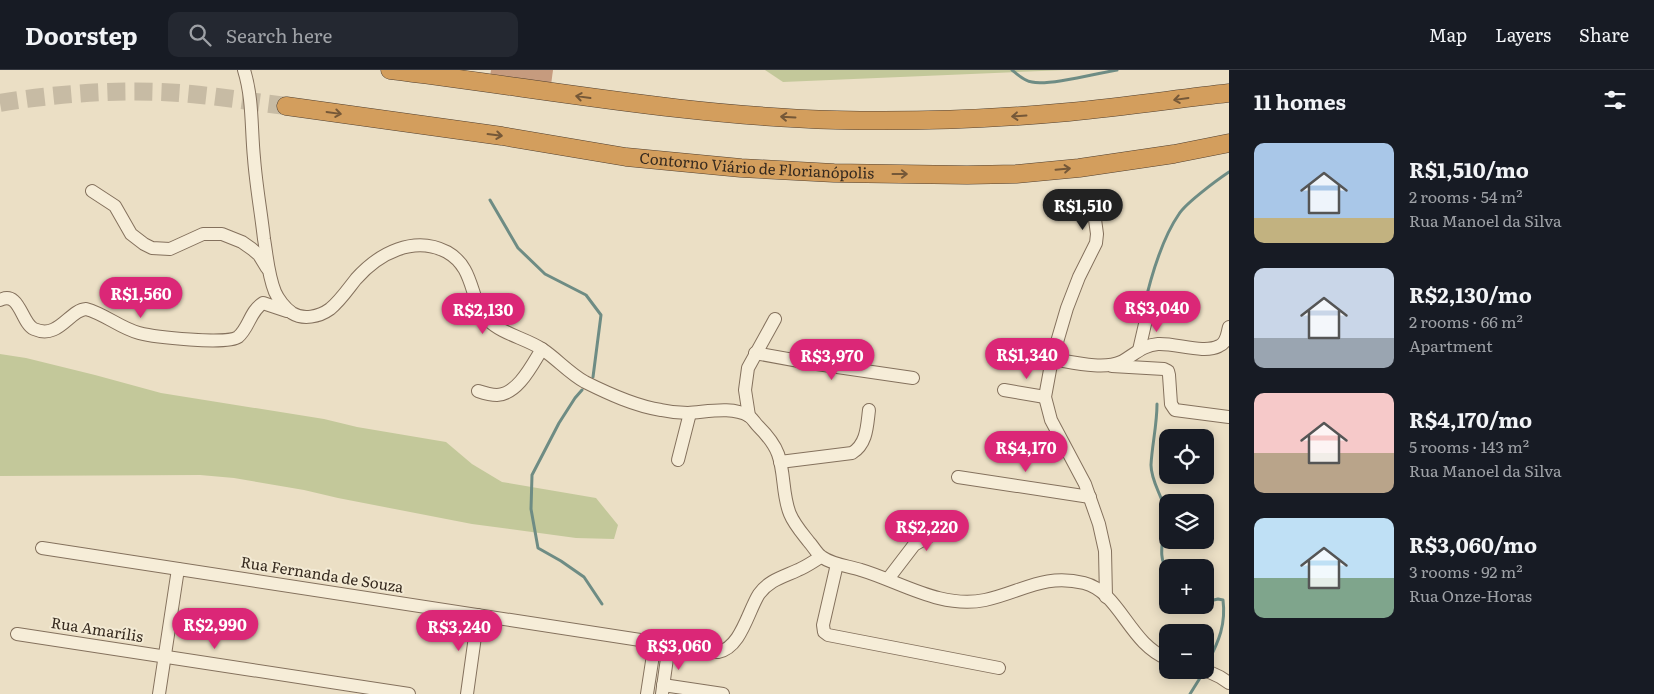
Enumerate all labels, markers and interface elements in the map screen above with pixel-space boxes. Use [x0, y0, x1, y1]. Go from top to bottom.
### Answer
search box [168, 12, 518, 57]
text: Doorstep [25, 17, 138, 52]
icon: search [186, 21, 214, 49]
text: Search here [226, 21, 332, 49]
text: Map [1429, 21, 1467, 48]
text: Layers [1495, 21, 1551, 48]
text: Share [1579, 21, 1629, 48]
text: 11 homes [1254, 85, 1346, 116]
icon: filters [1601, 86, 1629, 114]
one-way arrow [575, 92, 591, 102]
one-way arrow [1173, 95, 1189, 105]
one-way arrow [326, 108, 342, 118]
one-way arrow [1011, 111, 1027, 120]
one-way arrow [780, 113, 796, 122]
one-way arrow [487, 130, 503, 140]
street label: Contorno Viário de Florianópolis [639, 145, 875, 184]
text: R$1,510/mo [1409, 153, 1529, 184]
icon: home [1294, 163, 1354, 223]
one-way arrow [1054, 165, 1070, 174]
one-way arrow [892, 169, 908, 179]
text: 2 rooms · 54 m² [1409, 184, 1523, 208]
pin: R$1,510 [1037, 189, 1129, 231]
text: R$1,510 [1054, 193, 1112, 217]
text: Rua Manoel da Silva [1409, 208, 1562, 232]
pin: R$1,560 [95, 276, 187, 319]
text: R$2,130/mo [1409, 278, 1532, 309]
text: R$1,560 [110, 281, 172, 305]
icon: home [1294, 288, 1354, 348]
pin: R$3,040 [1111, 290, 1203, 333]
pin: R$2,130 [437, 292, 529, 335]
text: R$3,040 [1125, 295, 1189, 319]
text: R$2,130 [453, 297, 513, 321]
text: 2 rooms · 66 m² [1409, 309, 1523, 333]
text: Apartment [1409, 333, 1493, 357]
pin: R$3,970 [786, 338, 878, 381]
pin: R$1,340 [981, 338, 1073, 380]
text: R$1,340 [996, 342, 1058, 366]
text: R$3,970 [800, 343, 864, 367]
text: R$4,170/mo [1409, 403, 1532, 434]
icon: home [1294, 413, 1354, 473]
map controls [1159, 429, 1214, 679]
button: locate [1159, 429, 1214, 484]
pin: R$4,170 [980, 430, 1072, 473]
text: 5 rooms · 143 m² [1409, 434, 1529, 458]
text: R$4,170 [996, 435, 1057, 459]
text: Rua Manoel da Silva [1409, 458, 1562, 482]
button: layers [1159, 494, 1214, 549]
pin: R$2,220 [881, 510, 973, 552]
text: R$2,220 [896, 514, 958, 538]
text: R$3,060/mo [1409, 528, 1537, 559]
icon: home [1294, 538, 1354, 598]
street label: Rua Fernanda de Souza [239, 549, 406, 598]
button: + [1159, 559, 1214, 614]
text: 3 rooms · 92 m² [1409, 559, 1523, 583]
text: Rua Onze-Horas [1409, 583, 1532, 607]
pin: R$2,990 [169, 608, 261, 650]
street label: Rua Amarílis [50, 610, 145, 647]
pin: R$3,240 [413, 610, 505, 652]
text: R$2,990 [183, 612, 247, 636]
text: R$3,240 [427, 614, 491, 638]
button: − [1159, 624, 1214, 679]
pin: R$3,060 [633, 628, 725, 671]
text: R$3,060 [647, 633, 711, 657]

